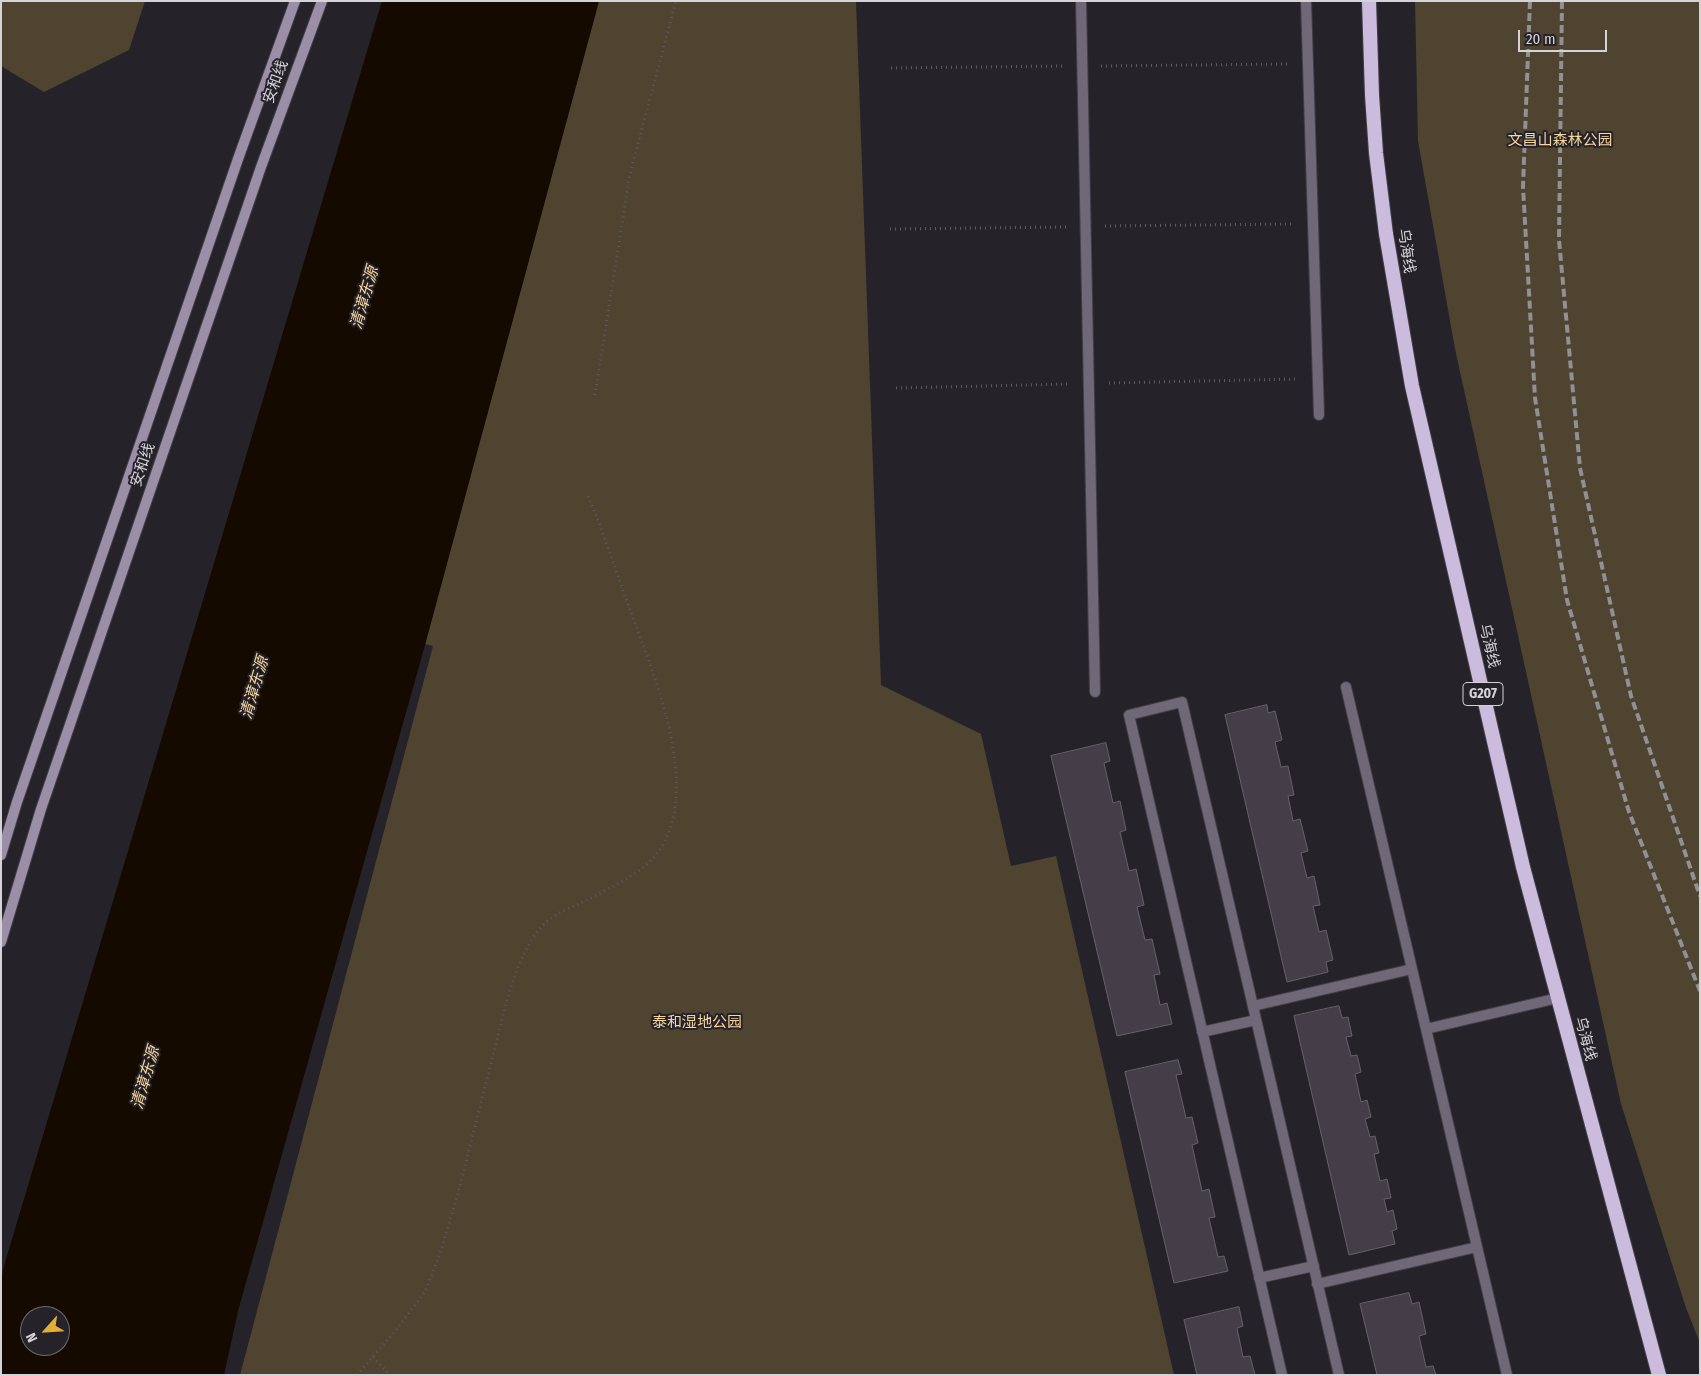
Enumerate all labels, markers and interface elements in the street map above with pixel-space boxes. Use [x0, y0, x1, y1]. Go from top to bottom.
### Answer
scale bar [1521, 20, 1610, 52]
text: 20 m [1526, 30, 1556, 48]
street label: 安和线 [260, 58, 292, 106]
park label: 文昌山森林公园 [1508, 132, 1612, 150]
street label: 乌海线 [1394, 227, 1418, 275]
water label: 清漳东源 [347, 265, 383, 331]
street label: 安和线 [127, 441, 159, 489]
street label: 乌海线 [1475, 622, 1503, 670]
water label: 清漳东源 [237, 655, 273, 721]
road number: G207 [1463, 682, 1503, 706]
park label: 泰和湿地公园 [652, 1014, 742, 1032]
street label: 乌海线 [1570, 1015, 1600, 1063]
water label: 清漳东源 [128, 1045, 164, 1111]
north arrow [20, 1306, 70, 1356]
text: N [22, 1330, 41, 1345]

